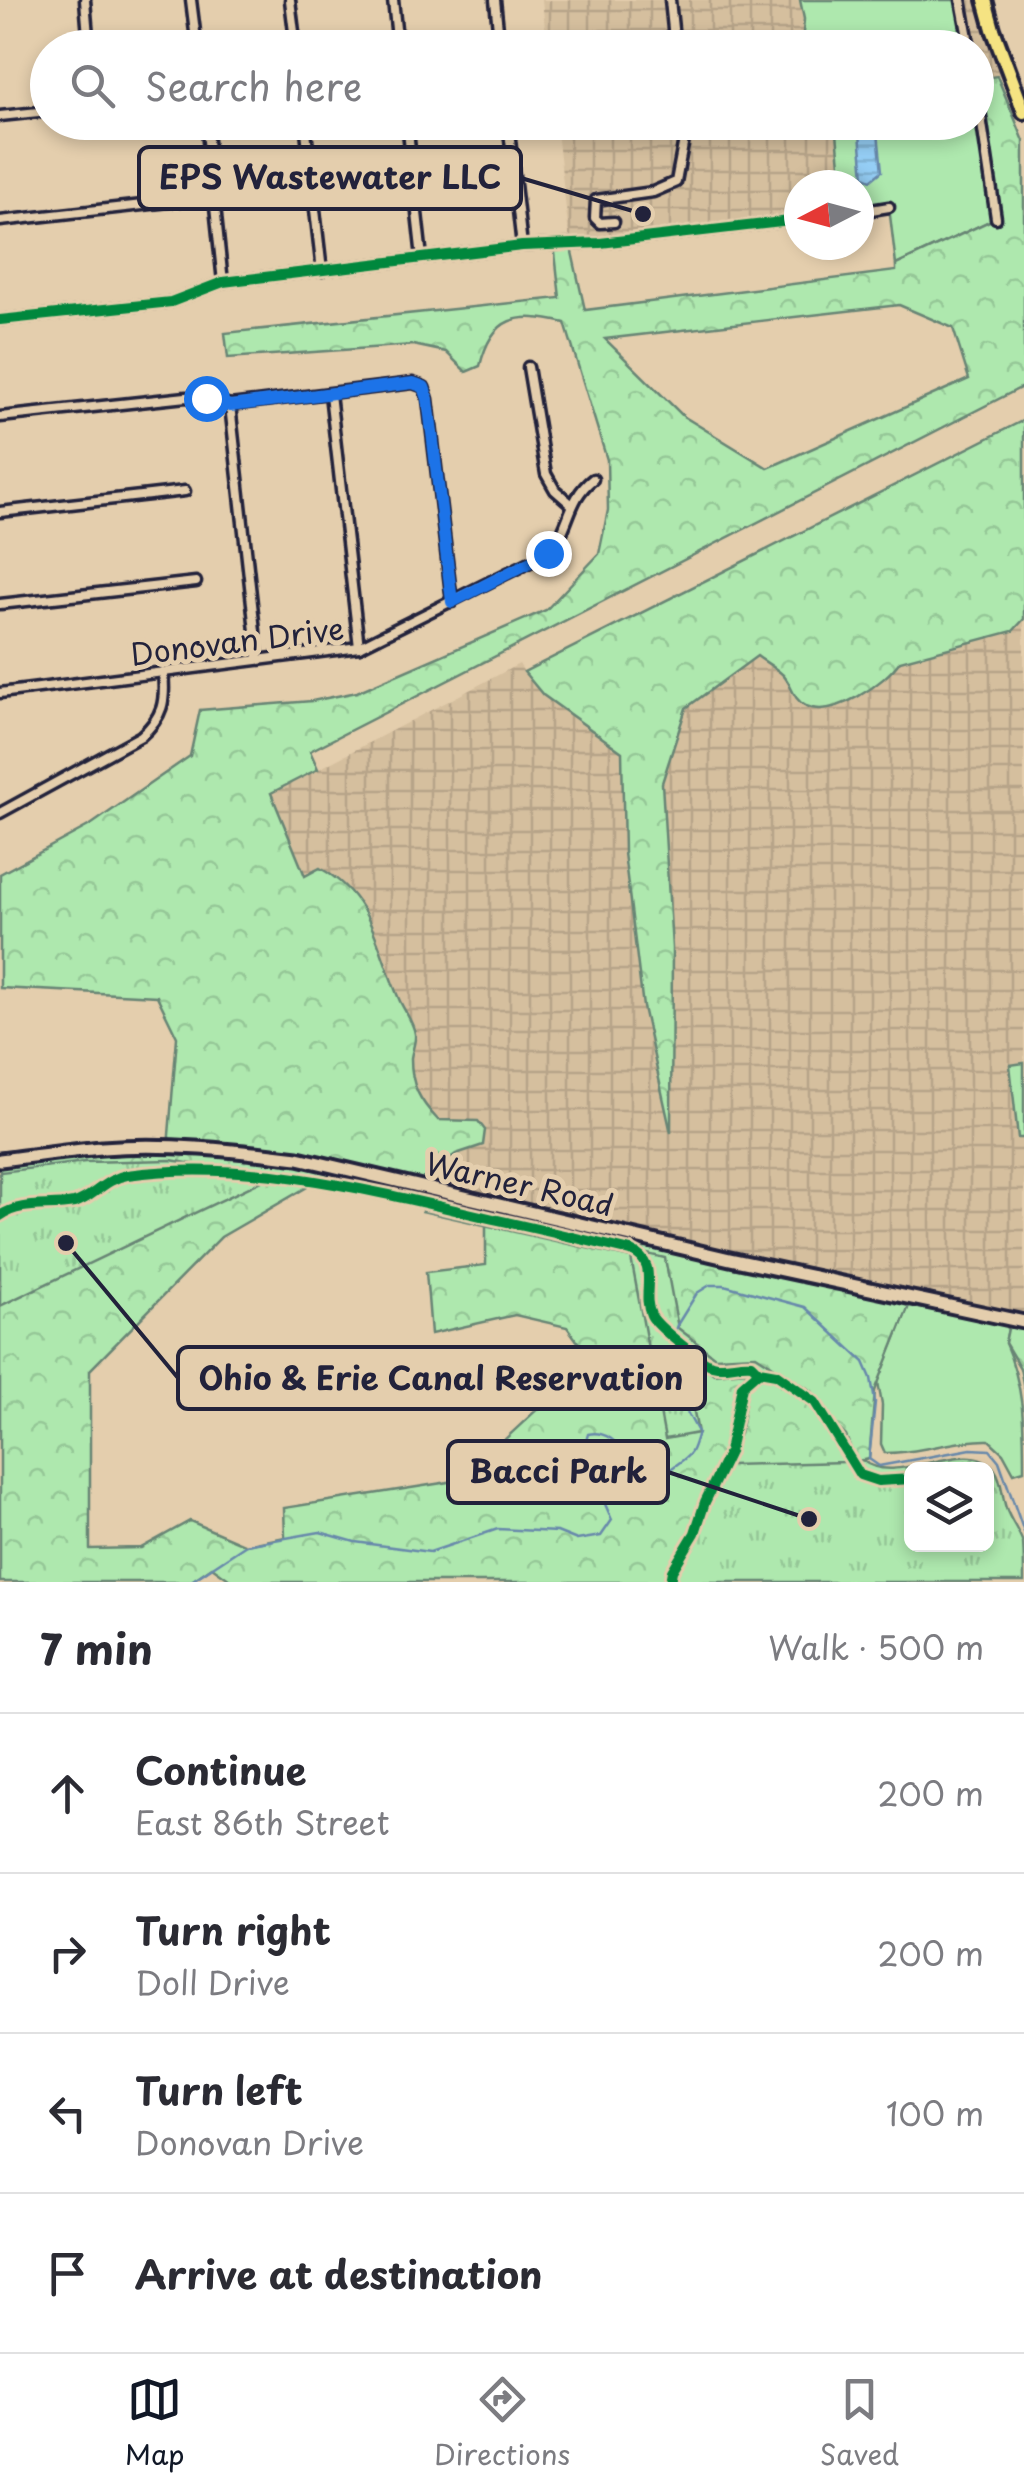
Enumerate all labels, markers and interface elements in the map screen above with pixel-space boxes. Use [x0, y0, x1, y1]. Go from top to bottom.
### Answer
search box [30, 30, 994, 140]
text: Search here [145, 57, 362, 114]
icon: search [65, 58, 120, 113]
callout: EPS Wastewater LLC [139, 147, 521, 209]
text: EPS Wastewater LLC [159, 152, 501, 200]
north arrow [784, 170, 874, 260]
route start [184, 376, 230, 422]
route end [526, 531, 572, 577]
street label: Donovan Drive [128, 605, 346, 675]
street label: Warner Road [422, 1140, 618, 1226]
callout: Ohio & Erie Canal Reservation [178, 1347, 705, 1409]
text: Ohio & Erie Canal Reservation [198, 1353, 684, 1401]
callout: Bacci Park [448, 1441, 668, 1503]
text: Bacci Park [469, 1446, 647, 1494]
map controls [904, 1462, 994, 1552]
button: layers [904, 1462, 994, 1552]
text: 7 min [40, 1616, 153, 1679]
text: Walk · 500 m [768, 1623, 984, 1671]
text: Continue [135, 1741, 306, 1798]
icon: ahead [40, 1766, 95, 1821]
text: 200 m [877, 1769, 984, 1817]
text: East 86th Street [135, 1798, 390, 1846]
text: Turn right [135, 1901, 331, 1958]
icon: right [40, 1926, 95, 1981]
text: 200 m [877, 1929, 984, 1977]
text: Doll Drive [135, 1958, 290, 2006]
text: Turn left [135, 2061, 303, 2118]
icon: left [40, 2086, 95, 2141]
text: 100 m [886, 2089, 984, 2137]
text: Donovan Drive [135, 2118, 364, 2166]
text: Arrive at destination [135, 2245, 543, 2302]
icon: arrive [40, 2246, 95, 2301]
tab: Map [125, 2372, 185, 2475]
tab: Directions [434, 2372, 570, 2475]
tab: Saved [820, 2372, 899, 2475]

